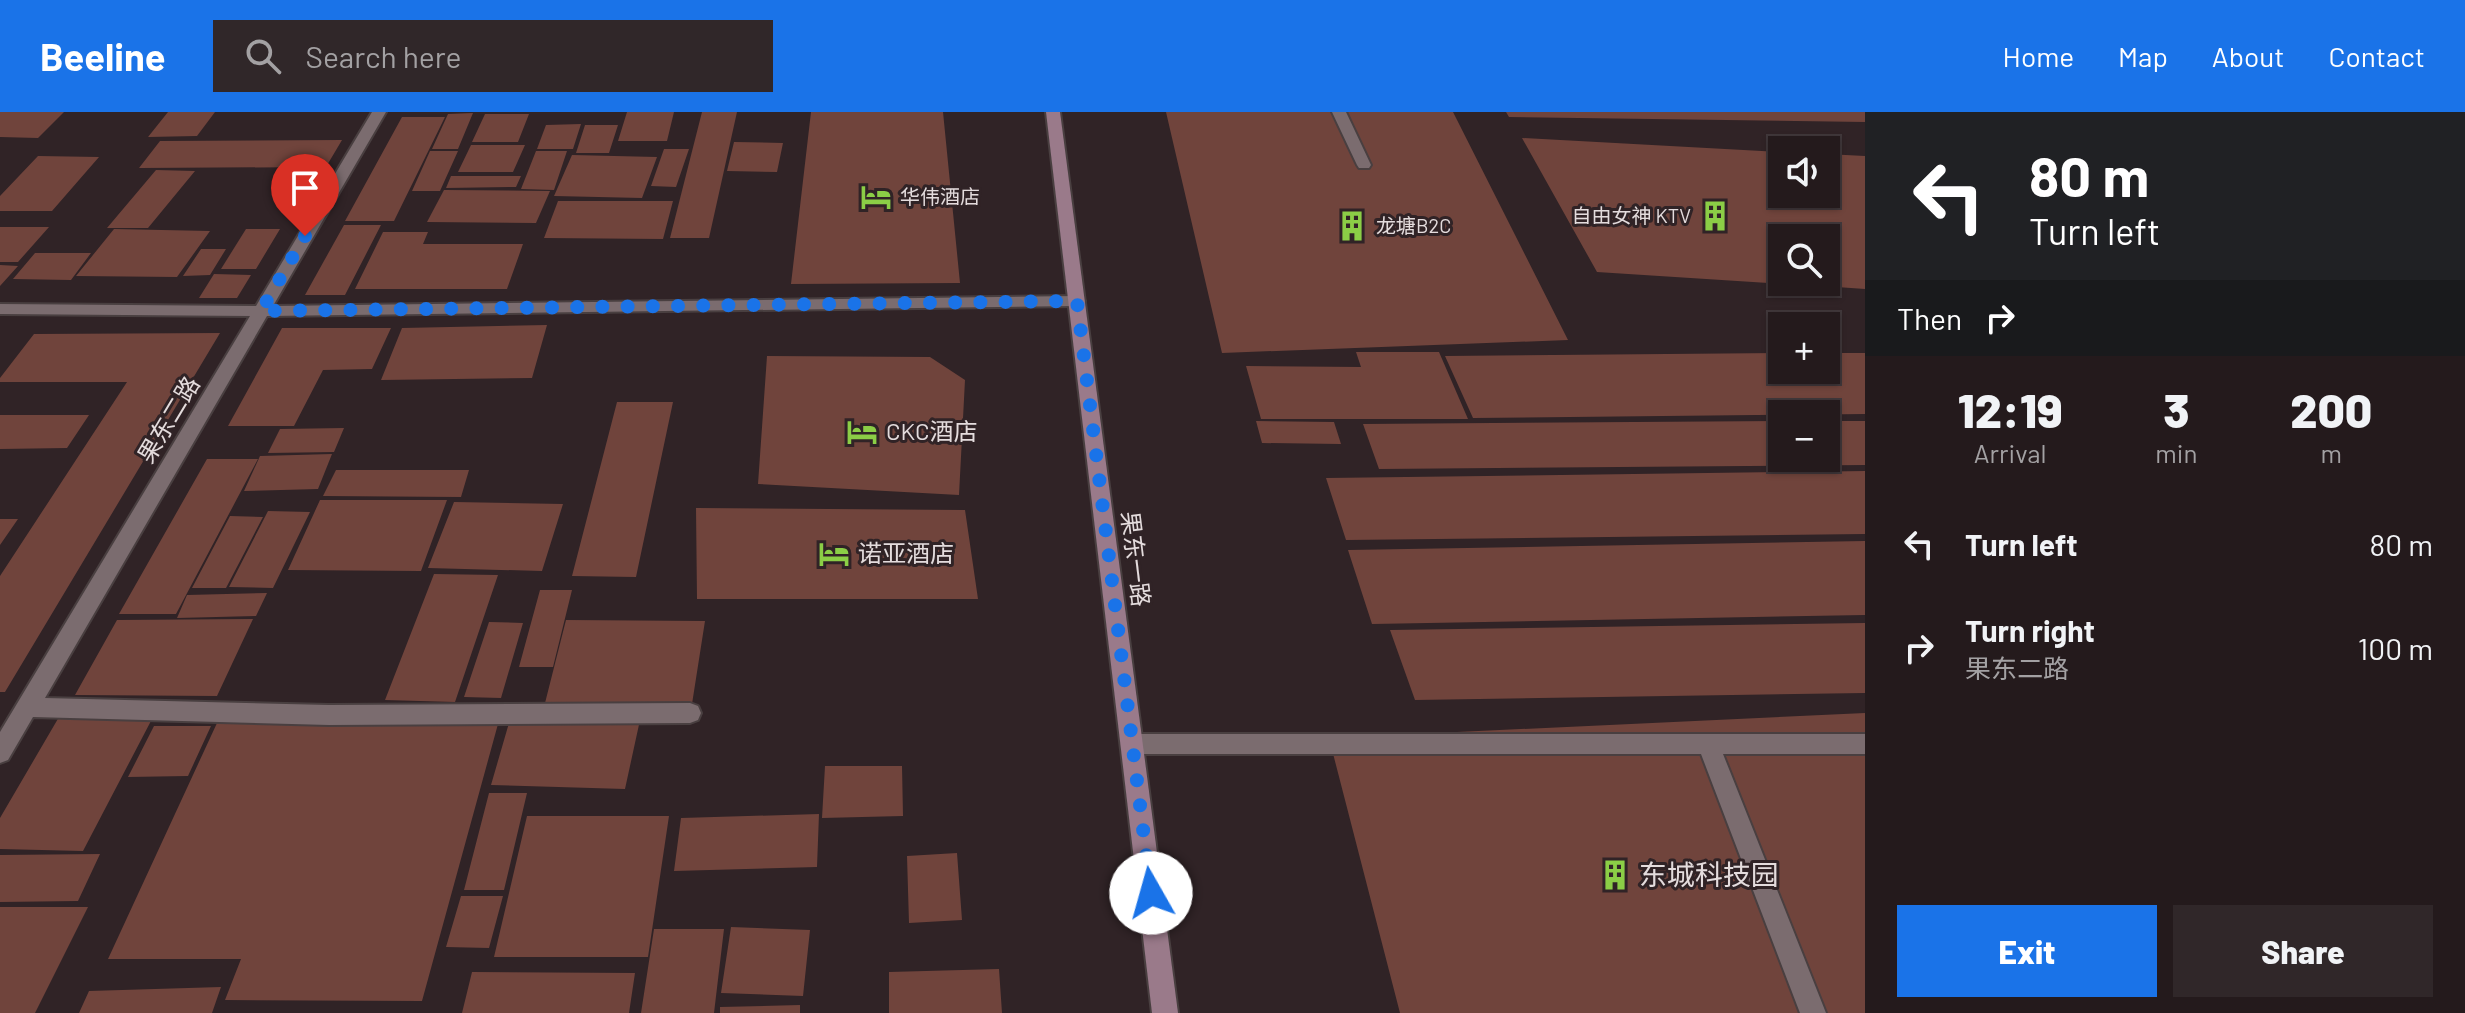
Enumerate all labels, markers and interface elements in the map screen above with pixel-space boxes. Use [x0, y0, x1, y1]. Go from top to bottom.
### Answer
search box [213, 20, 773, 92]
text: Beeline [40, 33, 165, 79]
icon: search [241, 34, 285, 78]
text: Search here [305, 38, 461, 74]
text: Home [2003, 39, 2074, 73]
text: Map [2118, 39, 2168, 73]
text: About [2212, 39, 2284, 73]
text: Contact [2328, 39, 2425, 73]
map controls [1768, 136, 1840, 472]
button: sound [1768, 136, 1840, 208]
text: 80 m [2029, 141, 2149, 208]
icon: left [1897, 144, 2001, 248]
pin [271, 154, 339, 236]
icon: arrive [283, 166, 327, 210]
hotel icon: 华伟酒店 [859, 180, 893, 214]
place label: 华伟酒店 [900, 184, 980, 208]
building icon: 自由女神 KTV [1698, 199, 1732, 233]
place label: 自由女神 KTV [1572, 203, 1691, 227]
building icon: 龙塘B2C [1335, 209, 1369, 243]
text: Turn left [2029, 209, 2160, 252]
place label: 龙塘B2C [1376, 213, 1451, 237]
button: search [1768, 224, 1840, 296]
icon: right [1978, 296, 2022, 340]
text: Then [1897, 300, 1962, 336]
button: + [1768, 312, 1840, 384]
street label: 果东二路 [131, 371, 205, 468]
text: 12:19 [1958, 380, 2063, 438]
text: 3 [2163, 380, 2190, 438]
text: 200 [2290, 380, 2372, 438]
button: − [1768, 400, 1840, 472]
hotel icon: CKC酒店 [845, 415, 879, 449]
place label: CKC酒店 [886, 416, 978, 445]
text: Arrival [1974, 437, 2046, 468]
text: min [2155, 437, 2197, 468]
text: m [2320, 437, 2342, 468]
street label: 果东一路 [1116, 509, 1157, 608]
icon: left [1897, 522, 1941, 566]
text: Turn left [1965, 526, 2078, 562]
text: 80 m [2370, 526, 2433, 562]
hotel icon: 诺亚酒店 [817, 537, 851, 571]
place label: 诺亚酒店 [858, 538, 954, 567]
text: Turn right [1965, 612, 2095, 648]
icon: right [1897, 626, 1941, 670]
text: 100 m [2358, 630, 2433, 666]
text: 果东二路 [1965, 652, 2069, 683]
position arrow [1109, 851, 1193, 935]
place label: 东城科技园 [1639, 857, 1779, 891]
building icon: 东城科技园 [1598, 858, 1632, 892]
button: Exit [1897, 905, 2157, 997]
button: Share [2173, 905, 2433, 997]

